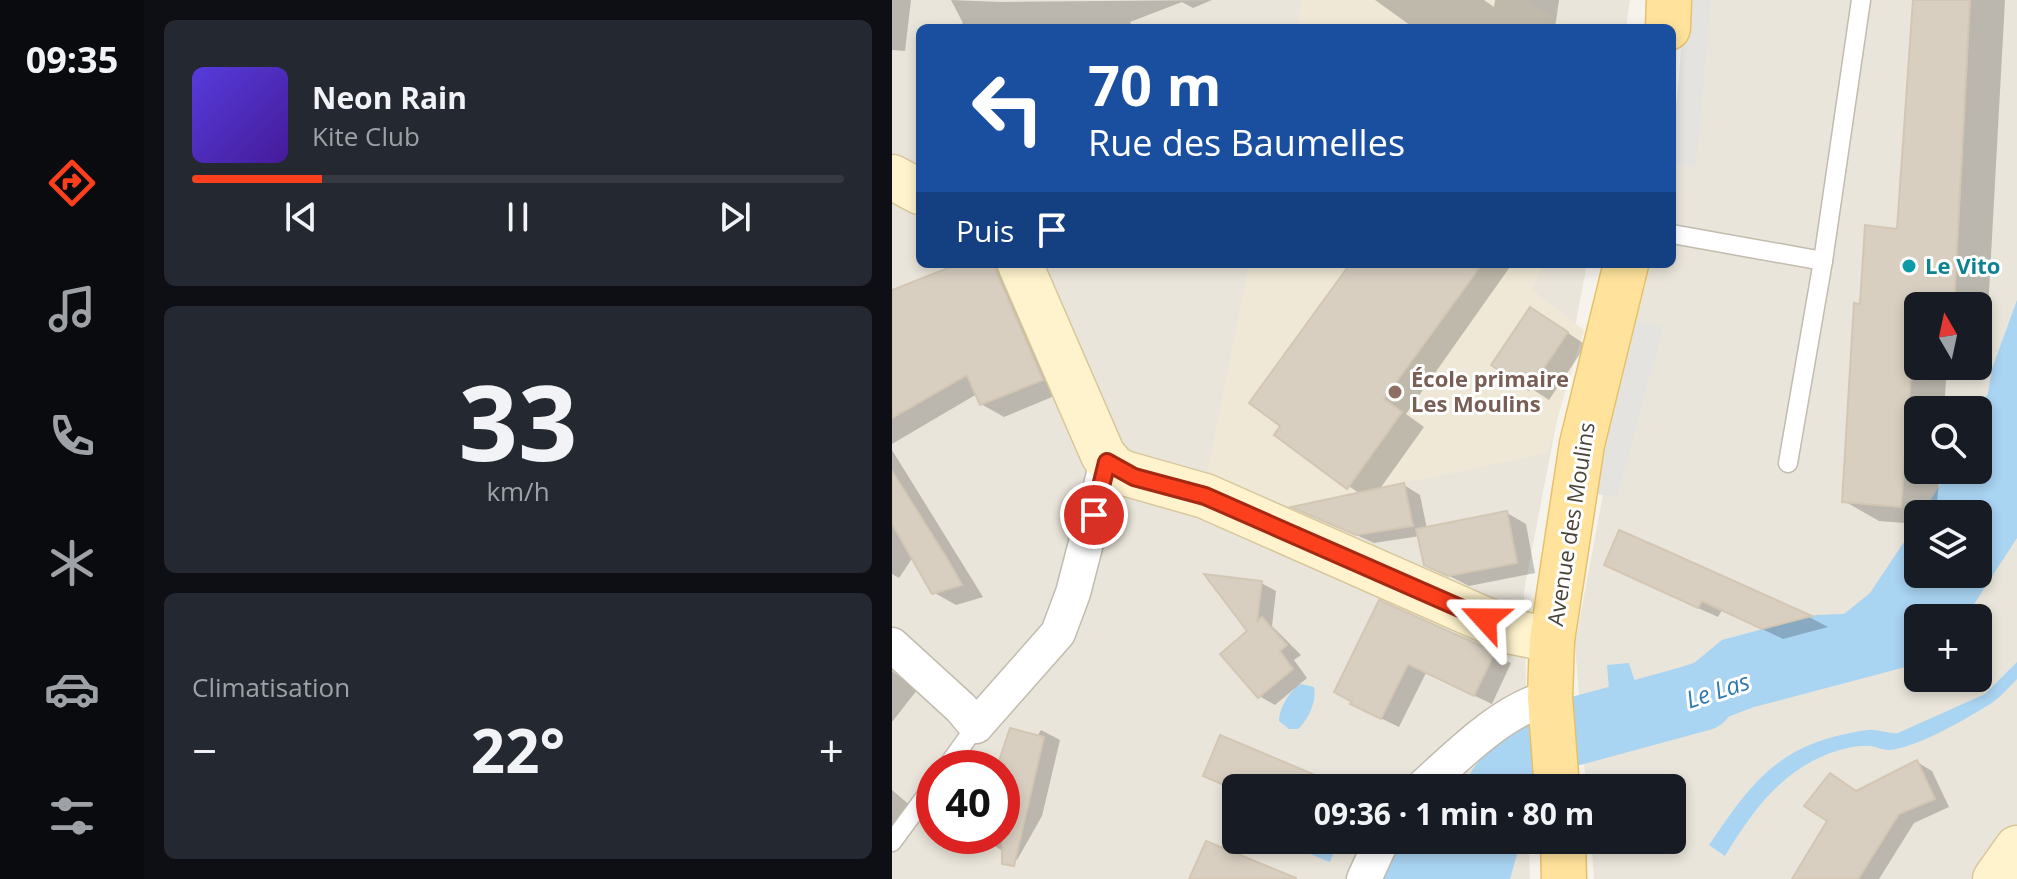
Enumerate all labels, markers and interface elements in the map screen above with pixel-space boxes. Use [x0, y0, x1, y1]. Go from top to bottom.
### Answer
text: 09:35 [26, 35, 118, 84]
text: 70 m [1088, 46, 1222, 122]
icon: left [956, 56, 1060, 160]
text: Neon Rain [312, 77, 467, 118]
text: Kite Club [312, 118, 420, 154]
text: Rue des Baumelles [1088, 118, 1405, 167]
icon: directions [44, 155, 100, 211]
icon: previous [279, 195, 323, 239]
icon: pause [496, 195, 540, 239]
icon: next [713, 195, 757, 239]
icon: arrive [1030, 208, 1074, 252]
text: Puis [956, 210, 1014, 251]
place label: Le Vito [1925, 250, 2000, 280]
marker: Le Vito [1900, 257, 1918, 275]
icon: music [44, 281, 100, 337]
north arrow [1904, 292, 1992, 380]
map controls [1904, 292, 1992, 692]
text: 33 [459, 350, 577, 491]
place label: École primaire Les Moulins [1411, 363, 1569, 418]
marker: École primaire Les Moulins [1386, 383, 1404, 401]
button: search [1904, 396, 1992, 484]
icon: phone [44, 408, 100, 464]
street label: Avenue des Moulins [1539, 420, 1601, 628]
text: km/h [486, 473, 550, 509]
pin [1060, 481, 1128, 549]
icon: arrive [1072, 493, 1116, 537]
button: layers [1904, 500, 1992, 588]
icon: climate [44, 535, 100, 591]
position arrow [1443, 577, 1527, 661]
button: + [1904, 604, 1992, 692]
icon: car [44, 661, 100, 717]
water label: Le Las [1681, 664, 1754, 715]
text: Climatisation [192, 669, 350, 705]
text: 22° [471, 709, 565, 791]
text: − [192, 720, 217, 780]
text: + [819, 720, 844, 780]
speed limit sign: 40 [916, 750, 1020, 854]
icon: filters [44, 788, 100, 844]
text: 09:36 · 1 min · 80 m [1314, 793, 1594, 834]

